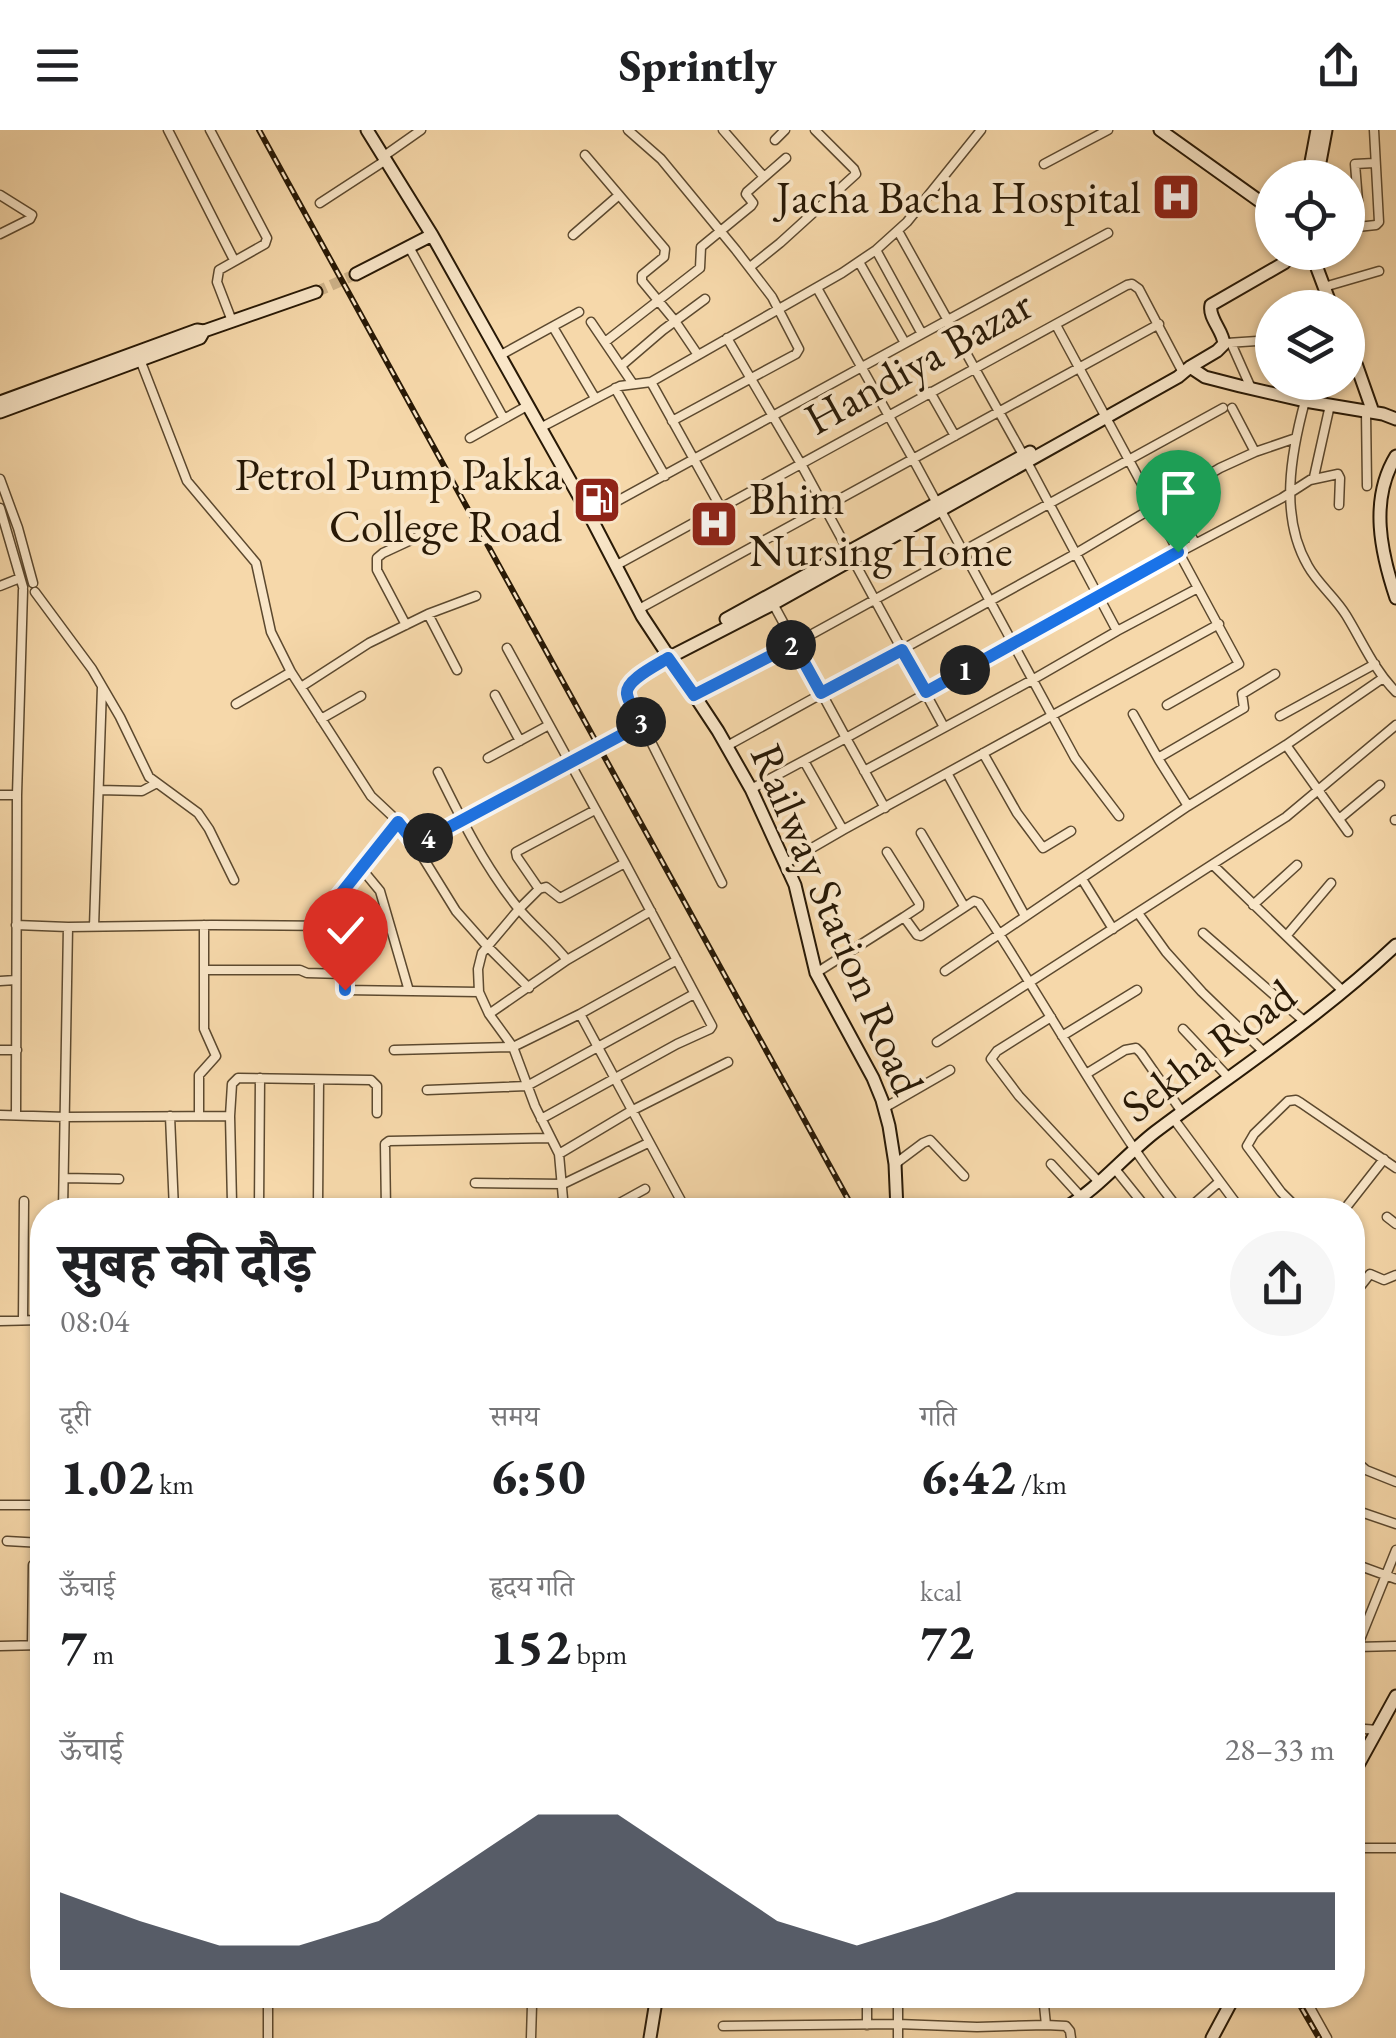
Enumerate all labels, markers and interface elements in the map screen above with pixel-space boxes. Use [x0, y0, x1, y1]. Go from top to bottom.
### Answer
text: Sprintly [619, 36, 777, 94]
icon: menu [30, 38, 85, 93]
icon: share [1311, 38, 1366, 93]
map controls [1255, 160, 1365, 400]
button: locate [1255, 160, 1365, 270]
place label: Jacha Bacha Hospital [772, 168, 1141, 226]
hospital icon: Jacha Bacha Hospital [1150, 171, 1202, 223]
street label: Handiya Bazar [794, 275, 1042, 447]
button: layers [1255, 290, 1365, 400]
place label: Petrol Pump Pakka College Road [235, 445, 562, 555]
pin [1136, 450, 1221, 553]
icon: arrive [1151, 465, 1206, 520]
place label: Bhim Nursing Home [749, 469, 1013, 579]
fuel station icon: Petrol Pump Pakka College Road [571, 474, 623, 526]
hospital icon: Bhim Nursing Home [688, 498, 740, 550]
pin: 2 [766, 620, 816, 670]
text: 2 [784, 627, 798, 663]
pin: 1 [940, 645, 990, 695]
text: 1 [958, 652, 972, 688]
pin: 3 [616, 697, 666, 747]
text: 3 [634, 704, 648, 740]
street label: Railway Station Road [738, 735, 938, 1103]
pin: 4 [403, 813, 453, 863]
text: 4 [421, 820, 435, 856]
pin [303, 888, 388, 991]
icon: check [318, 903, 373, 958]
street label: Sekha Road [1109, 965, 1307, 1135]
text: सुबह की दौड़ [60, 1227, 313, 1298]
button: share [1230, 1231, 1335, 1336]
text: 08:04 [60, 1300, 129, 1342]
text: दूरी [60, 1398, 90, 1434]
text: समय [490, 1398, 539, 1434]
text: गति [920, 1398, 957, 1434]
text: 1.02 [60, 1444, 154, 1509]
text: 6:50 [490, 1444, 585, 1509]
text: 6:42 [920, 1444, 1015, 1509]
text: km [154, 1466, 194, 1502]
text: /km [1015, 1466, 1067, 1502]
text: ऊँचाई [60, 1568, 115, 1604]
text: हृदय गति [490, 1568, 574, 1604]
text: kcal [920, 1573, 962, 1609]
text: 72 [920, 1609, 974, 1674]
text: 7 [60, 1614, 87, 1679]
text: 152 [490, 1614, 571, 1679]
text: m [87, 1636, 114, 1672]
text: bpm [571, 1636, 627, 1672]
text: ऊँचाई [60, 1728, 123, 1770]
text: 28–33 m [1225, 1728, 1335, 1770]

